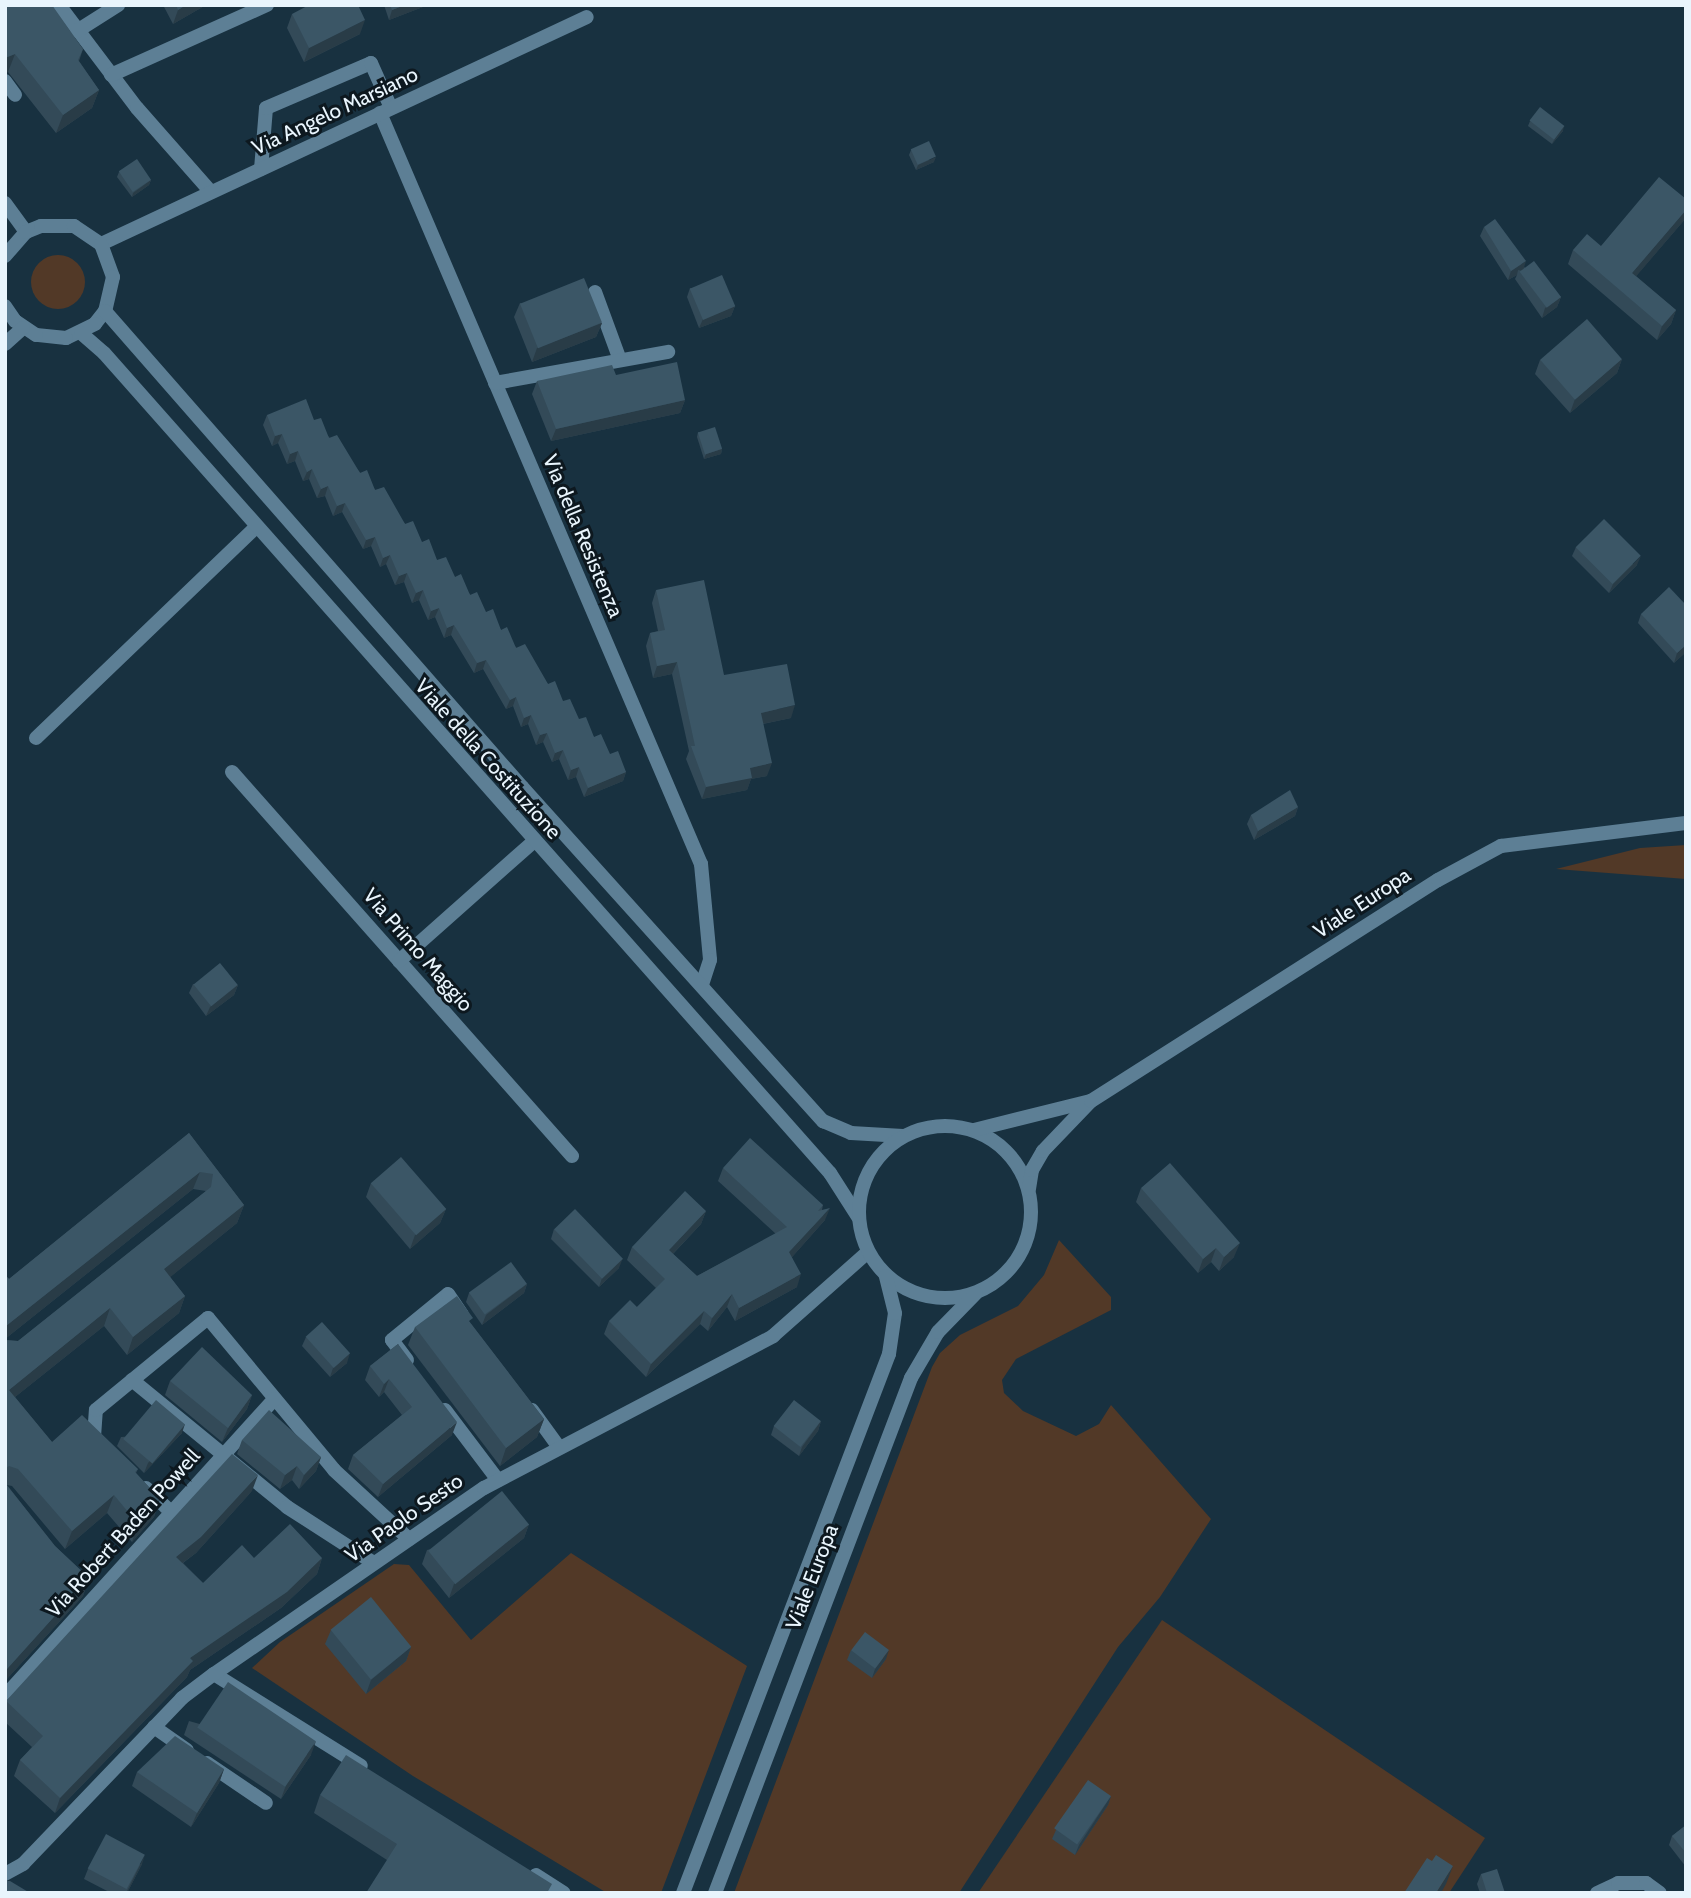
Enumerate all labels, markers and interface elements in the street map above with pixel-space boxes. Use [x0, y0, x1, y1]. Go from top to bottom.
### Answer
street label: Via Angelo Marsiano [248, 62, 422, 160]
street label: Via della Resistenza [537, 451, 629, 621]
street label: Viale della Costituzione [410, 674, 566, 844]
street label: Viale Europa [1309, 862, 1415, 944]
street label: Via Primo Maggio [358, 883, 478, 1017]
street label: Via Robert Baden Powell [41, 1444, 205, 1622]
street label: Via Paolo Sesto [340, 1468, 468, 1568]
street label: Viale Europa [780, 1521, 844, 1633]

